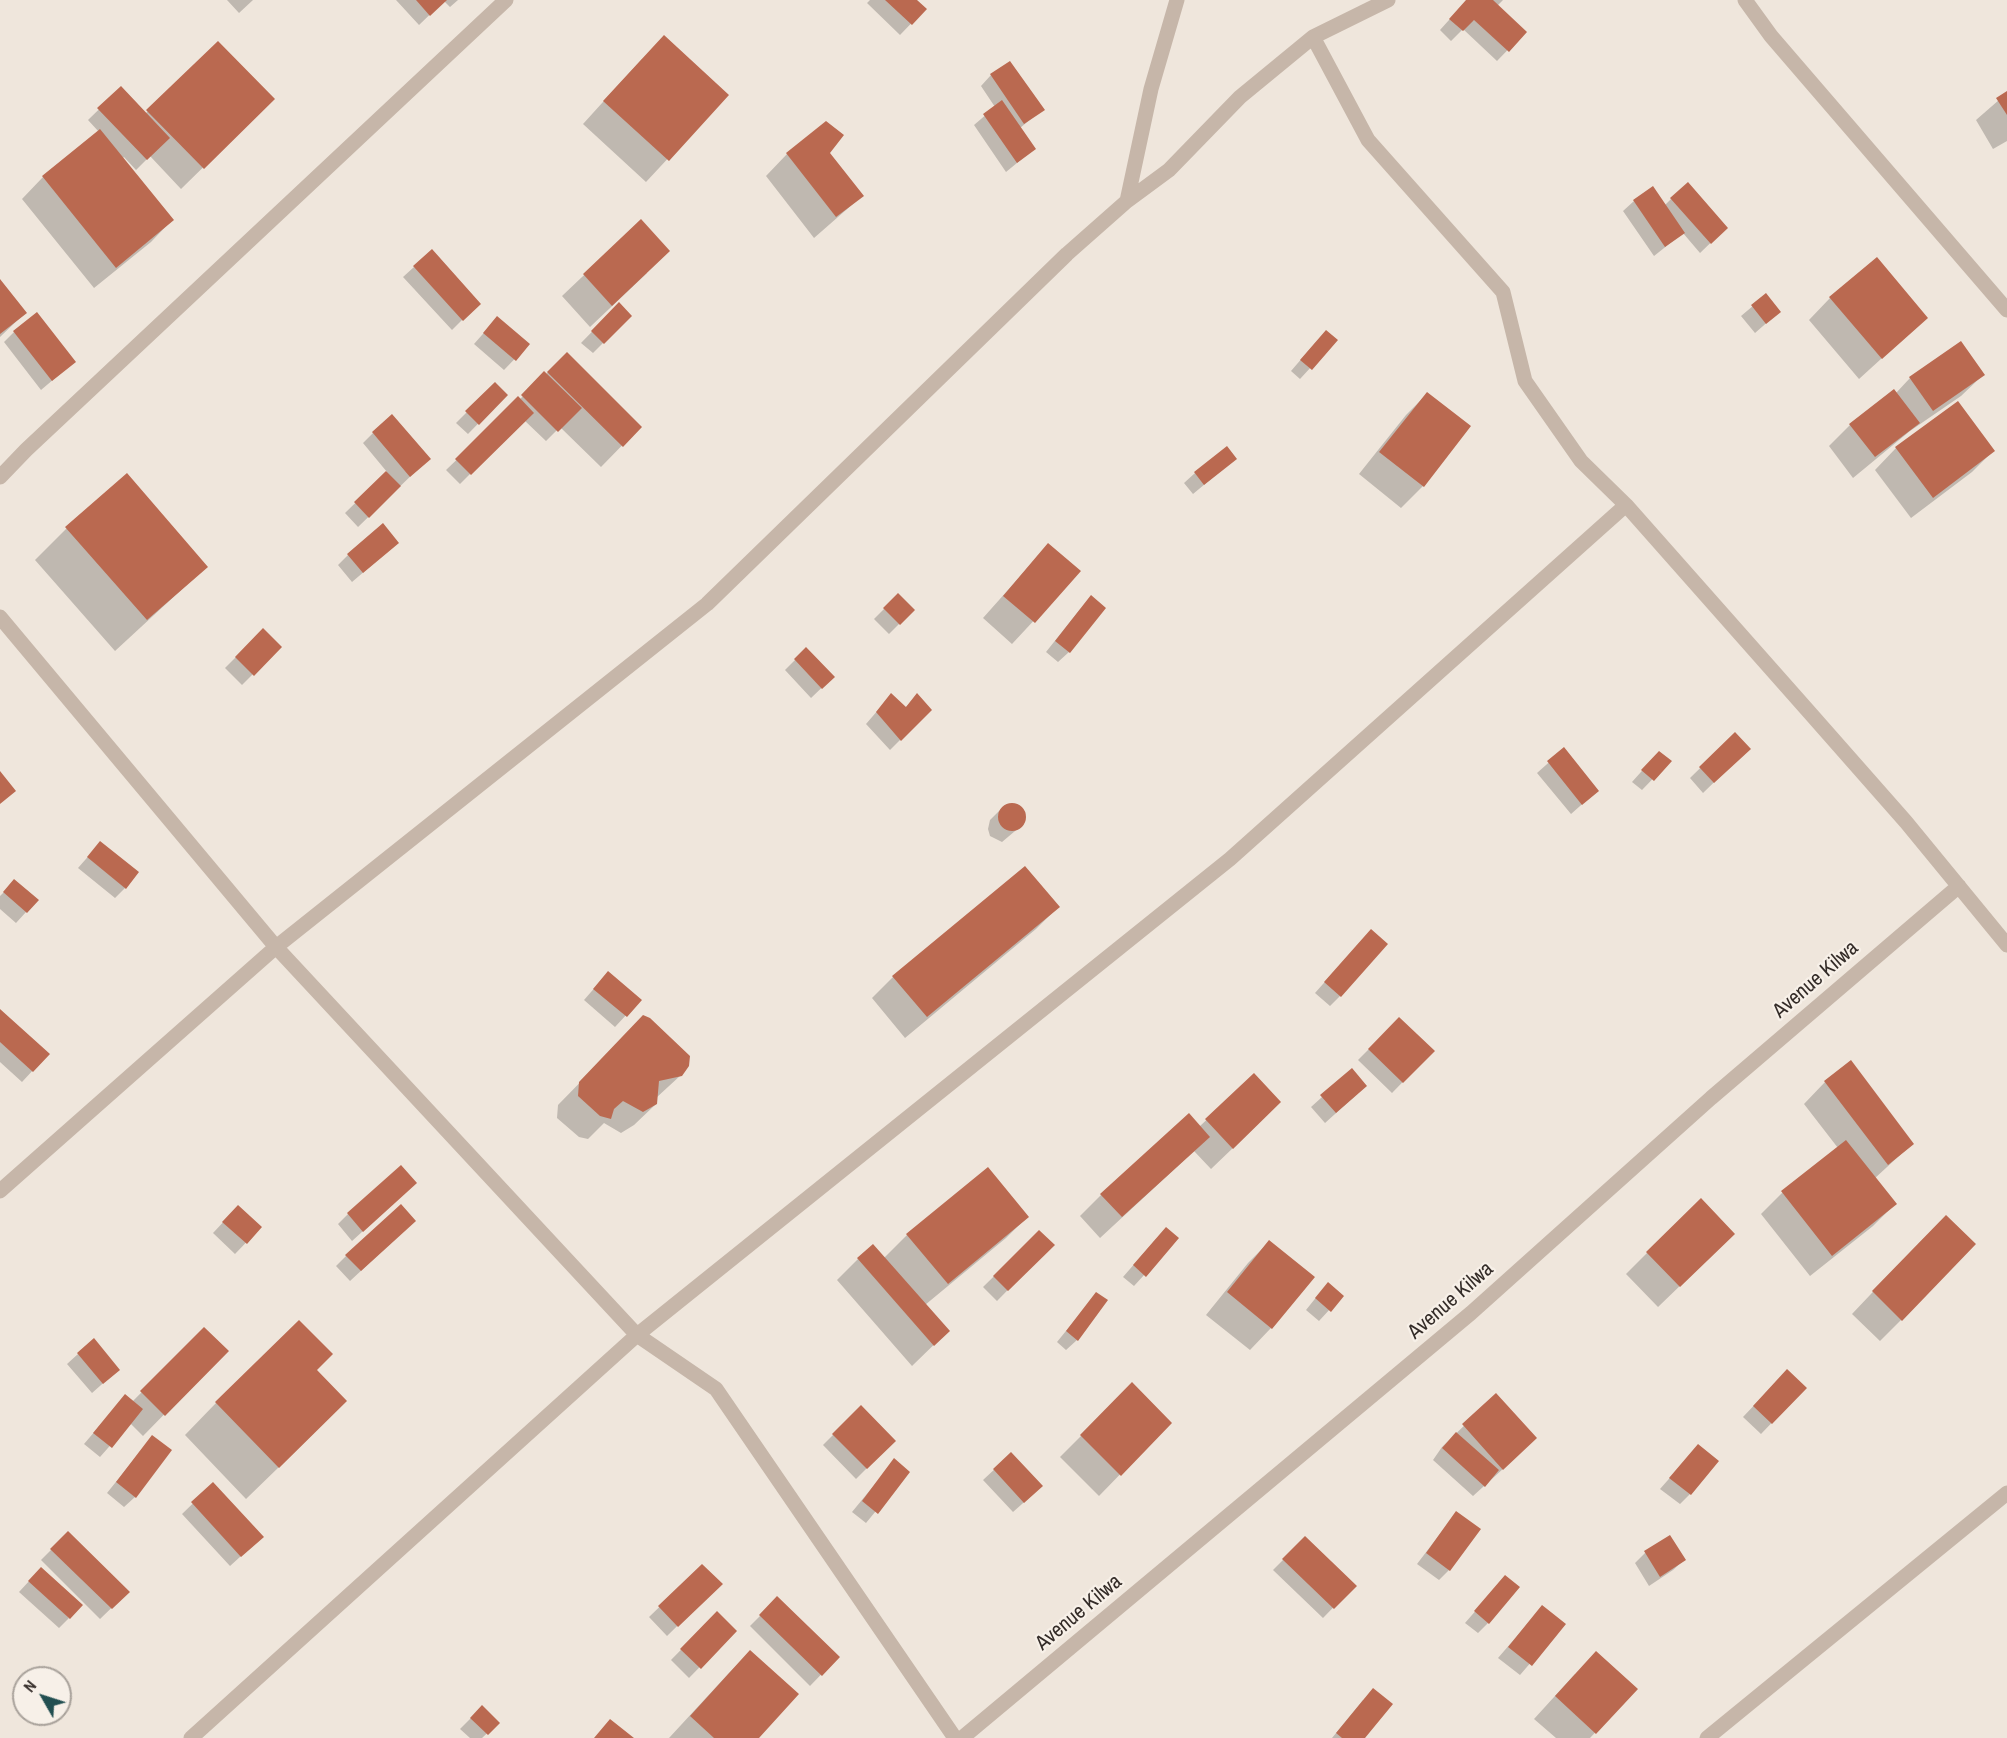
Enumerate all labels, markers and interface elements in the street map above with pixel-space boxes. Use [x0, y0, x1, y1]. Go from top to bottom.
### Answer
street label: Avenue Kilwa [1768, 936, 1864, 1024]
street label: Avenue Kilwa [1403, 1257, 1499, 1345]
street label: Avenue Kilwa [1031, 1570, 1127, 1656]
north arrow [12, 1666, 72, 1726]
text: N [18, 1675, 41, 1697]

